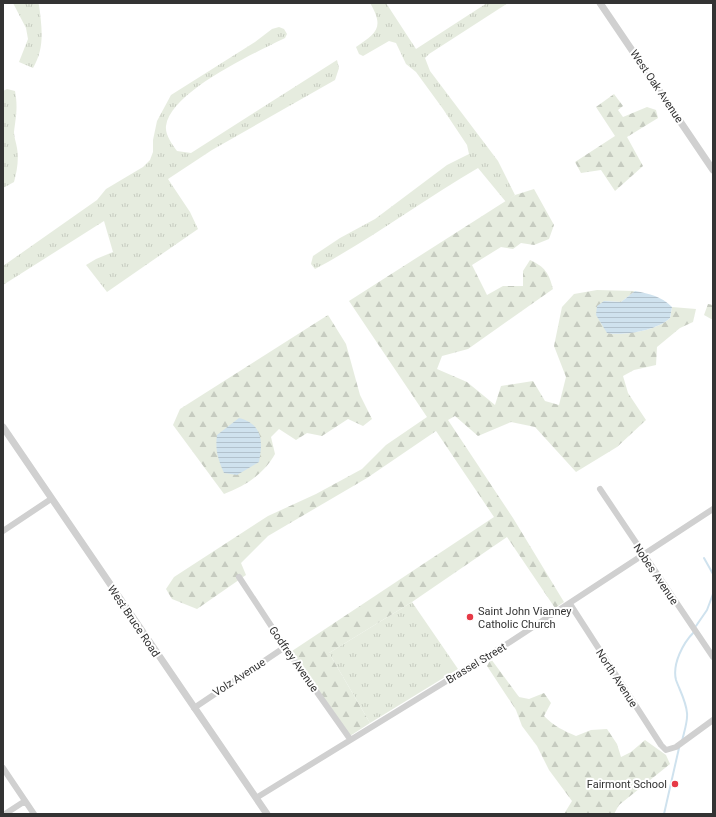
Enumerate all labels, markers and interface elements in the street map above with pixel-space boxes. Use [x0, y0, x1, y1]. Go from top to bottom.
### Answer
street label: West Oak Avenue [627, 47, 686, 125]
street label: Nobes Avenue [630, 541, 681, 607]
street label: West Bruce Road [105, 583, 162, 660]
place label: Saint John Vianney Catholic Church [478, 605, 572, 631]
marker: Saint John Vianney Catholic Church [465, 612, 475, 622]
street label: Godfrey Avenue [266, 624, 321, 695]
street label: Brassel Street [444, 640, 509, 687]
street label: North Avenue [593, 647, 640, 710]
street label: Volz Avenue [211, 656, 268, 699]
place label: Fairmont School [587, 778, 667, 791]
marker: Fairmont School [670, 779, 680, 789]

